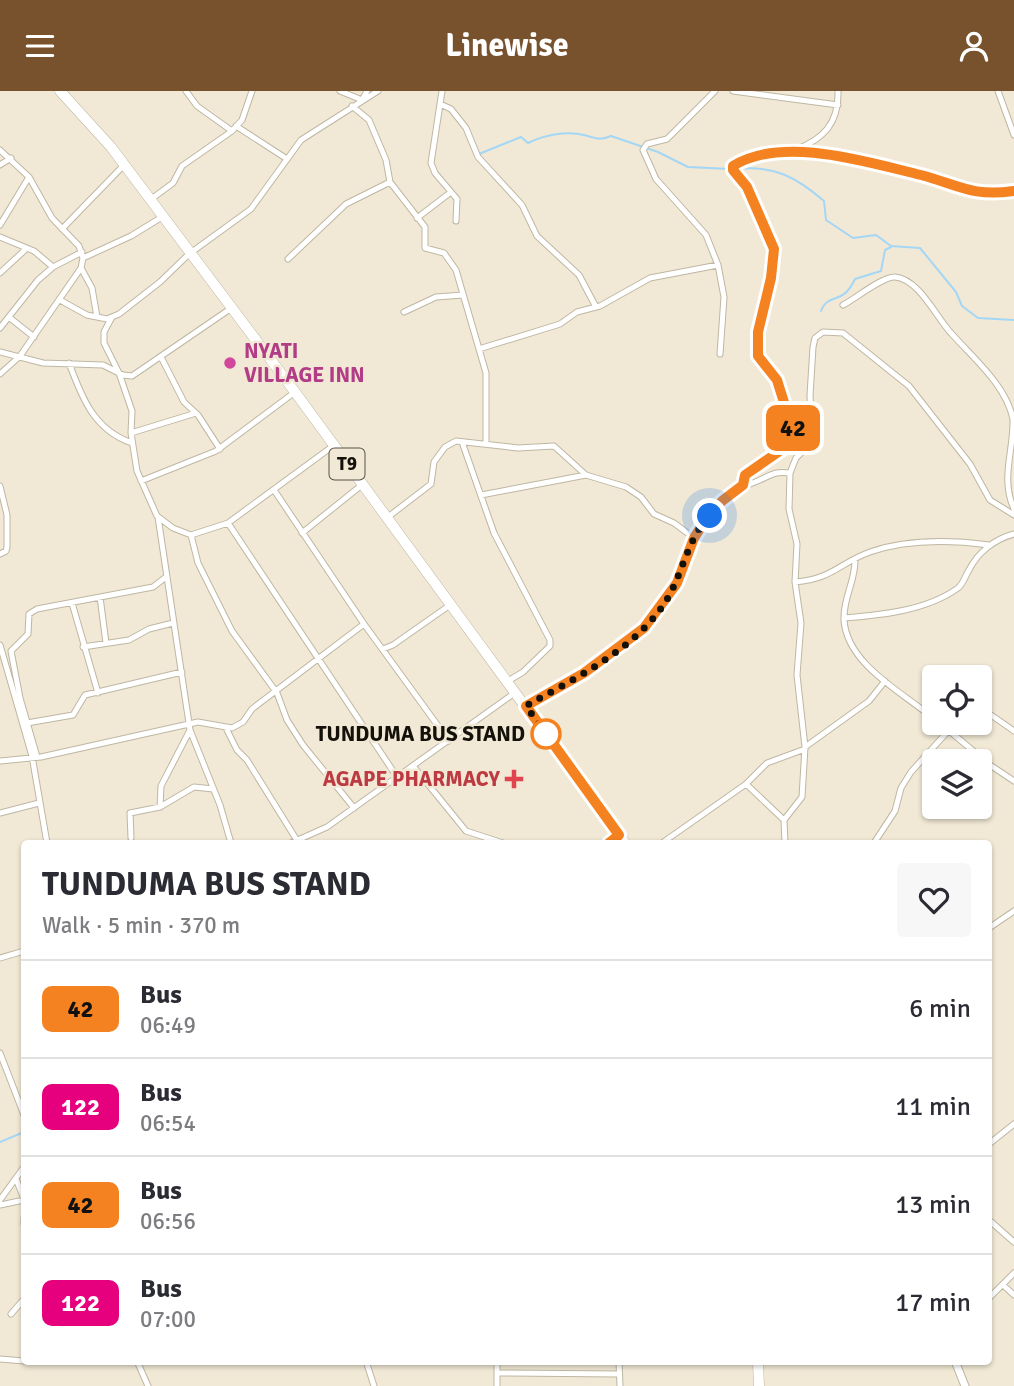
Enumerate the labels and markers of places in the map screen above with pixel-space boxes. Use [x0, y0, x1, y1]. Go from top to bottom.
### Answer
place label: NYATI VILLAGE INN [244, 338, 365, 388]
marker: NYATI VILLAGE INN [222, 355, 238, 371]
marker: TUNDUMA BUS STAND [531, 719, 561, 749]
place label: TUNDUMA BUS STAND [316, 721, 525, 747]
place label: AGAPE PHARMACY [323, 766, 501, 792]
marker: AGAPE PHARMACY [506, 771, 522, 787]

